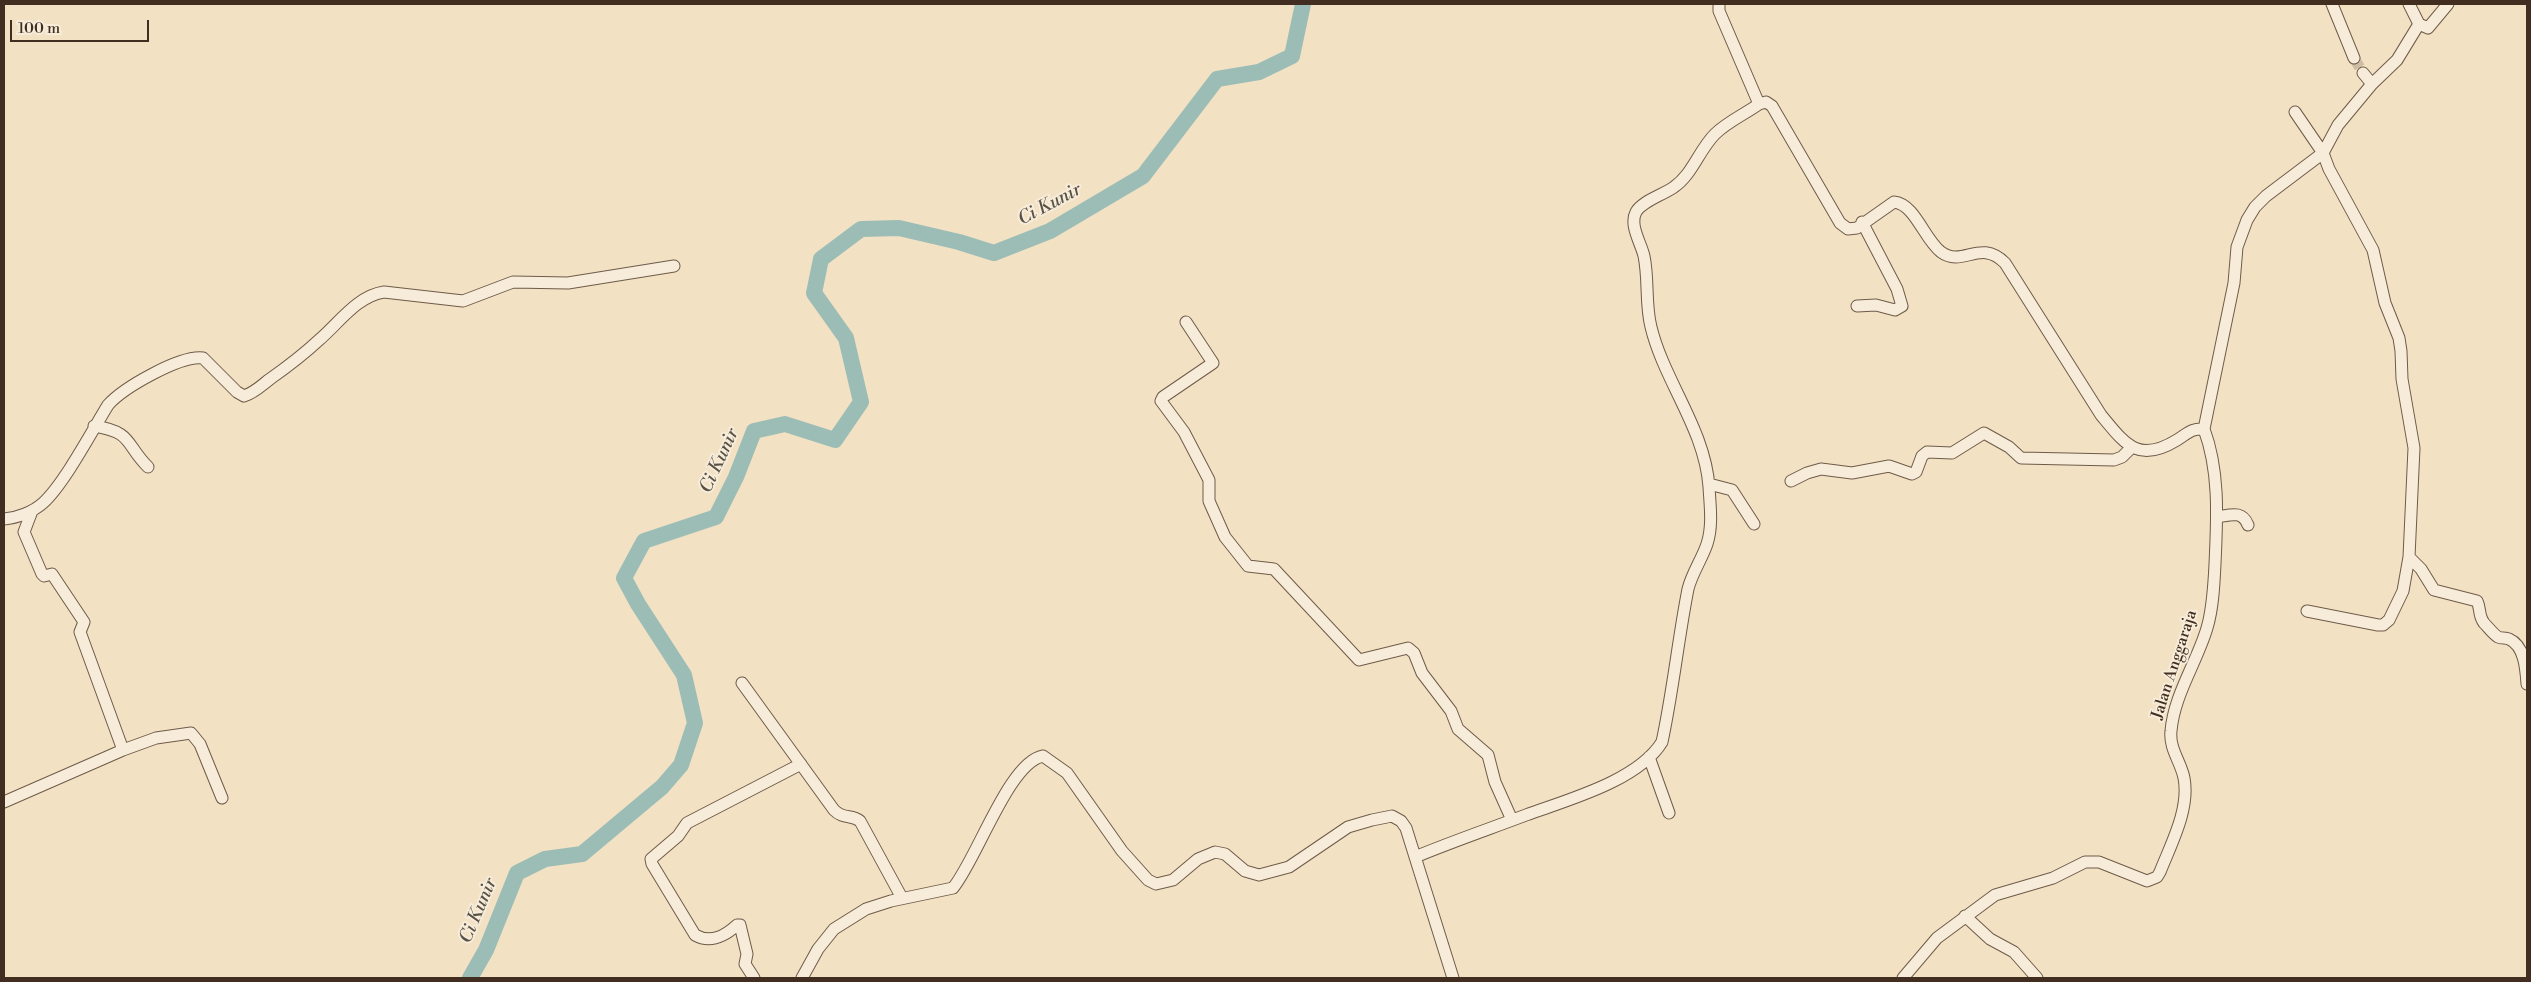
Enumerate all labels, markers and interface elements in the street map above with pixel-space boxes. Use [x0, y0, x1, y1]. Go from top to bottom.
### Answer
scale bar [12, 10, 151, 42]
text: 100 m [18, 19, 60, 38]
water label: Ci Kunir [1015, 179, 1085, 231]
water label: Ci Kunir [696, 425, 744, 497]
street label: Jalan Anggaraja [2148, 608, 2202, 722]
water label: Ci Kunir [456, 875, 502, 947]

